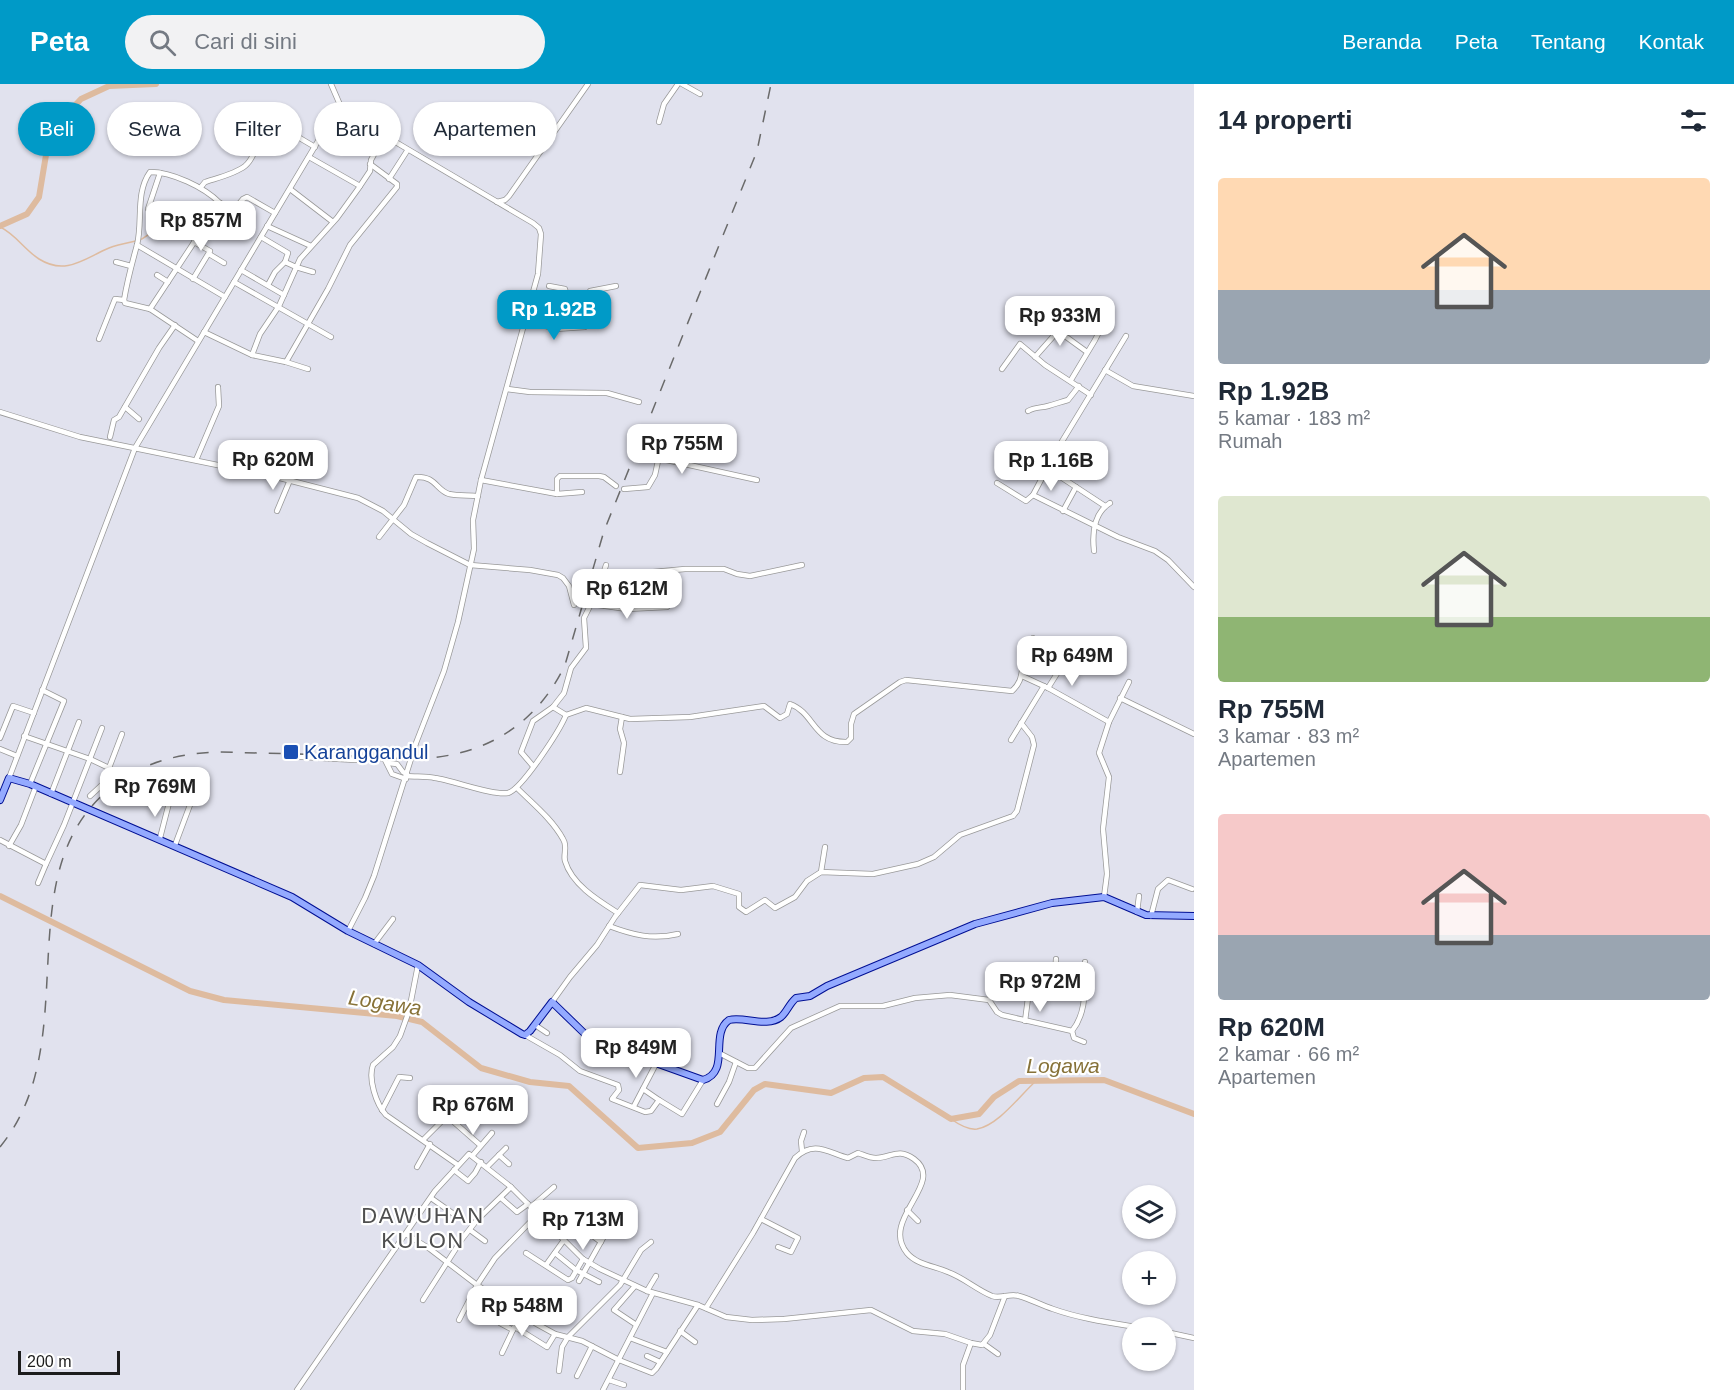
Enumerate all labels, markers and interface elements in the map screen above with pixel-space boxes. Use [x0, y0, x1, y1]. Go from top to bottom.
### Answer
search box [125, 15, 545, 69]
text: Peta [30, 26, 89, 57]
icon: search [146, 26, 179, 59]
text: Cari di sini [194, 29, 297, 54]
text: Beranda [1342, 30, 1422, 53]
text: Peta [1455, 30, 1498, 53]
text: Tentang [1531, 30, 1606, 53]
text: Kontak [1639, 30, 1704, 53]
chip: Beli [18, 102, 95, 156]
chip: Sewa [107, 102, 202, 156]
chip: Filter [214, 102, 302, 156]
chip: Baru [314, 102, 401, 156]
chip: Apartemen [413, 102, 557, 156]
icon: filters [1677, 104, 1710, 137]
text: 14 properti [1218, 105, 1352, 135]
pin: Rp 857M [146, 201, 256, 252]
text: Rp 857M [160, 209, 242, 231]
icon: home [1410, 217, 1518, 325]
pin: Rp 1.92B [492, 290, 616, 341]
pin: Rp 933M [1005, 296, 1115, 347]
text: Rp 1.92B [511, 298, 597, 320]
text: Rp 933M [1019, 304, 1101, 326]
text: Rp 1.92B [1218, 376, 1329, 406]
text: 5 kamar · 183 m² [1218, 407, 1370, 429]
pin: Rp 755M [627, 424, 737, 475]
text: Rumah [1218, 430, 1282, 452]
text: Rp 755M [641, 432, 723, 454]
pin: Rp 620M [218, 440, 328, 491]
pin: Rp 1.16B [989, 441, 1113, 492]
text: Rp 620M [232, 448, 314, 470]
text: Rp 1.16B [1008, 449, 1094, 471]
icon: home [1410, 535, 1518, 643]
pin: Rp 612M [572, 569, 682, 620]
text: Rp 612M [586, 577, 668, 599]
pin: Rp 649M [1017, 636, 1127, 687]
text: Rp 649M [1031, 644, 1113, 666]
text: Rp 755M [1218, 694, 1325, 724]
text: 3 kamar · 83 m² [1218, 725, 1359, 747]
place label: Karanggandul [304, 741, 429, 763]
marker: Karanggandul [282, 743, 300, 761]
text: Apartemen [1218, 748, 1316, 770]
pin: Rp 769M [100, 767, 210, 818]
text: Rp 769M [114, 775, 196, 797]
icon: home [1410, 853, 1518, 961]
pin: Rp 972M [985, 962, 1095, 1013]
text: Rp 972M [999, 970, 1081, 992]
water label: Logawa [347, 985, 423, 1020]
text: Rp 620M [1218, 1012, 1325, 1042]
pin: Rp 849M [581, 1028, 691, 1079]
text: Rp 849M [595, 1036, 677, 1058]
text: 2 kamar · 66 m² [1218, 1043, 1359, 1065]
water label: Logawa [1026, 1054, 1100, 1077]
text: Apartemen [1218, 1066, 1316, 1088]
pin: Rp 676M [418, 1085, 528, 1136]
text: Rp 676M [432, 1093, 514, 1115]
map controls [1122, 1185, 1176, 1371]
button: layers [1122, 1185, 1176, 1239]
pin: Rp 713M [528, 1200, 638, 1251]
district label: DAWUHAN KULON [361, 1203, 485, 1253]
text: Rp 713M [542, 1208, 624, 1230]
button: + [1122, 1251, 1176, 1305]
pin: Rp 548M [467, 1286, 577, 1337]
text: Rp 548M [481, 1294, 563, 1316]
button: − [1122, 1317, 1176, 1371]
scale bar [18, 1348, 120, 1376]
text: 200 m [27, 1353, 71, 1370]

